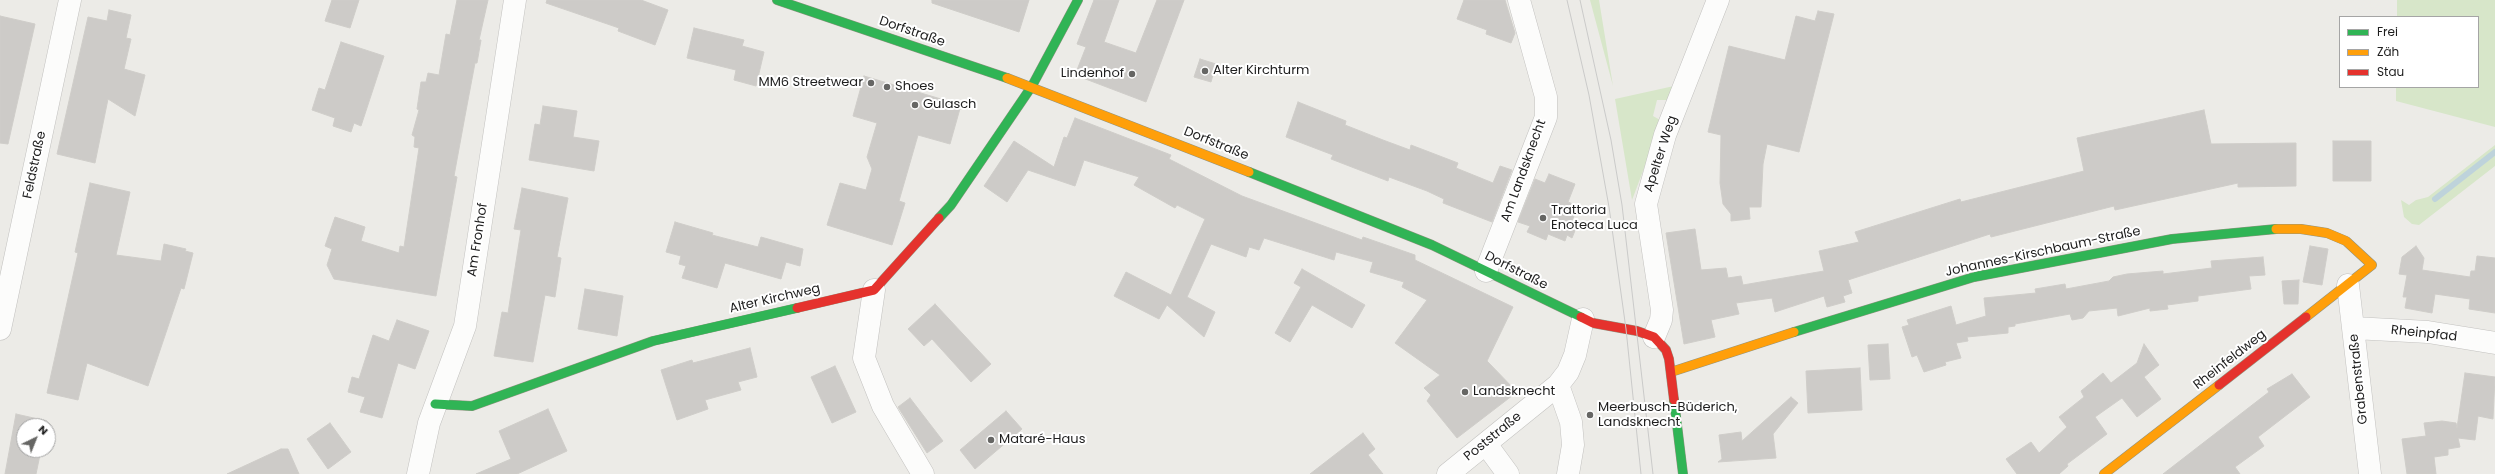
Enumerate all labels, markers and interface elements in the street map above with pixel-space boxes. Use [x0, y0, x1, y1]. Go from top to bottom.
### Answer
street label: Dorfstraße [877, 13, 947, 51]
legend [2339, 16, 2479, 88]
text: Frei [2377, 23, 2398, 40]
text: Zäh [2377, 43, 2399, 60]
place label: Alter Kirchturm [1213, 63, 1309, 79]
text: Stau [2377, 63, 2404, 80]
place label: Lindenhof [1061, 66, 1124, 82]
marker: Alter Kirchturm [1200, 66, 1210, 76]
marker: Lindenhof [1127, 69, 1137, 79]
place label: MM6 Streetwear [758, 75, 863, 91]
marker: MM6 Streetwear [866, 78, 876, 88]
place label: Shoes [895, 79, 934, 95]
marker: Shoes [882, 82, 892, 92]
place label: Gulasch [923, 97, 976, 113]
marker: Gulasch [910, 100, 920, 110]
street label: Apelter Weg [1641, 114, 1681, 194]
street label: Am Landsknecht [1498, 118, 1550, 224]
street label: Dorfstraße [1181, 124, 1251, 164]
street label: Feldstraße [20, 130, 50, 200]
street label: Am Fronhof [464, 202, 492, 278]
place label: Trattoria Enoteca Luca [1551, 203, 1638, 234]
marker: Trattoria Enoteca Luca [1538, 213, 1548, 223]
street label: Johannes-Kirschbaum-Straße [1944, 224, 2142, 280]
street label: Dorfstraße [1482, 248, 1550, 294]
street label: Alter Kirchweg [728, 281, 822, 317]
street label: Rheinpfad [2390, 323, 2458, 345]
street label: Rheinfeldweg [2191, 327, 2269, 393]
street label: Grabenstraße [2346, 333, 2372, 425]
place label: Landsknecht [1473, 384, 1555, 400]
marker: Landsknecht [1460, 387, 1470, 397]
place label: Meerbusch-Büderich, Landsknecht [1598, 400, 1737, 431]
street label: Poststraße [1461, 409, 1525, 465]
marker: Meerbusch-Büderich, Landsknecht [1585, 410, 1595, 420]
north arrow [16, 418, 56, 458]
text: N [35, 421, 52, 439]
place label: Mataré-Haus [999, 432, 1085, 448]
marker: Mataré-Haus [986, 435, 996, 445]

